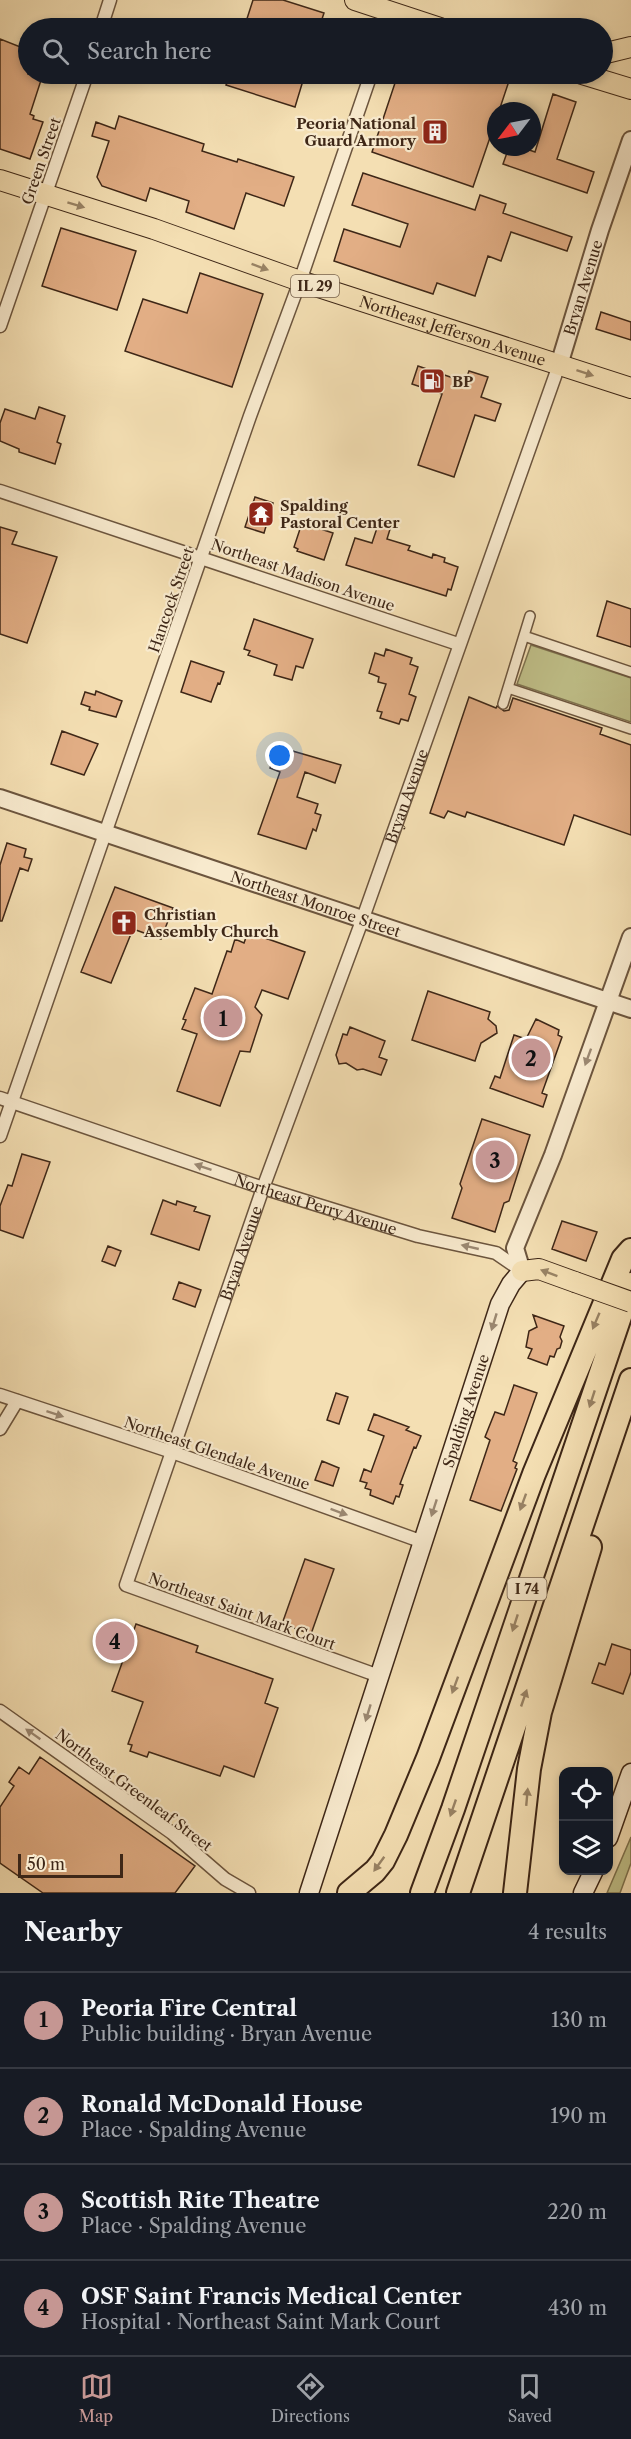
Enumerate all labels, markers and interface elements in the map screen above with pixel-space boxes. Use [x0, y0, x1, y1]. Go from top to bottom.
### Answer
search box [18, 18, 613, 84]
icon: search [39, 35, 72, 68]
text: Search here [87, 38, 212, 65]
north arrow [487, 102, 541, 156]
street label: Green Street [17, 114, 65, 207]
place label: Peoria National Guard Armory [296, 114, 417, 150]
building icon: Peoria National Guard Armory [420, 117, 450, 147]
one-way arrow [67, 201, 85, 210]
street label: Bryan Avenue [559, 237, 606, 338]
one-way arrow [251, 263, 269, 273]
road number: IL 29 [291, 275, 339, 297]
street label: Northeast Jefferson Avenue [357, 291, 548, 369]
fuel station icon: BP [417, 366, 447, 396]
one-way arrow [576, 369, 594, 379]
place label: BP [452, 372, 473, 391]
place label: Spalding Pastoral Center [280, 496, 400, 532]
temple icon: Spalding Pastoral Center [246, 499, 276, 529]
street label: Northeast Madison Avenue [209, 535, 397, 615]
street label: Hancock Street [144, 544, 198, 655]
your location [265, 741, 294, 770]
street label: Bryan Avenue [381, 746, 432, 846]
street label: Northeast Monroe Street [228, 866, 404, 941]
place label: Christian Assembly Church [143, 905, 280, 941]
church icon: Christian Assembly Church [109, 908, 139, 938]
pin: 1 [204, 996, 242, 1040]
pin: 2 [512, 1036, 550, 1080]
one-way arrow [583, 1048, 593, 1066]
pin: 3 [476, 1138, 514, 1182]
one-way arrow [194, 1162, 212, 1171]
street label: Northeast Perry Avenue [232, 1169, 399, 1238]
street label: Bryan Avenue [215, 1203, 266, 1303]
one-way arrow [460, 1242, 479, 1252]
one-way arrow [540, 1267, 558, 1277]
one-way arrow [591, 1312, 600, 1330]
one-way arrow [489, 1313, 499, 1331]
street label: Spalding Avenue [438, 1352, 493, 1470]
one-way arrow [586, 1390, 596, 1408]
one-way arrow [46, 1409, 64, 1419]
street label: Northeast Glendale Avenue [122, 1412, 312, 1494]
one-way arrow [518, 1493, 528, 1511]
one-way arrow [429, 1499, 439, 1517]
one-way arrow [330, 1508, 348, 1518]
street label: Northeast Saint Mark Court [146, 1568, 339, 1654]
road number: I 74 [508, 1578, 546, 1600]
one-way arrow [510, 1614, 520, 1632]
pin: 4 [96, 1618, 134, 1664]
one-way arrow [450, 1676, 460, 1694]
one-way arrow [519, 1689, 529, 1707]
one-way arrow [362, 1704, 372, 1722]
street label: Northeast Greenleaf Street [52, 1725, 217, 1856]
one-way arrow [25, 1728, 41, 1740]
map controls [559, 1767, 613, 1875]
button: locate [559, 1767, 613, 1821]
one-way arrow [522, 1787, 532, 1806]
one-way arrow [448, 1799, 457, 1817]
button: layers [559, 1821, 613, 1875]
scale bar [18, 1851, 123, 1878]
text: 50 m [27, 1854, 65, 1874]
one-way arrow [374, 1856, 386, 1871]
text: Nearby [24, 1916, 122, 1948]
text: 4 results [528, 1920, 607, 1944]
text: Peoria Fire Central [81, 1995, 297, 2022]
text: 1 [39, 2008, 48, 2032]
text: 130 m [551, 2008, 607, 2032]
text: Public building · Bryan Avenue [81, 2022, 372, 2046]
text: Ronald McDonald House [81, 2091, 363, 2118]
text: 2 [38, 2104, 49, 2128]
text: 190 m [550, 2104, 607, 2128]
text: Place · Spalding Avenue [81, 2118, 306, 2142]
text: Scottish Rite Theatre [81, 2187, 320, 2214]
text: 3 [38, 2200, 49, 2224]
text: 220 m [547, 2200, 607, 2224]
text: Place · Spalding Avenue [81, 2214, 306, 2238]
text: OSF Saint Francis Medical Center [81, 2283, 462, 2310]
text: 4 [38, 2296, 49, 2320]
text: 430 m [548, 2296, 607, 2320]
text: Hospital · Northeast Saint Mark Court [81, 2310, 440, 2334]
tab: Map [79, 2370, 113, 2426]
tab: Directions [271, 2370, 350, 2426]
tab: Saved [508, 2370, 552, 2426]

